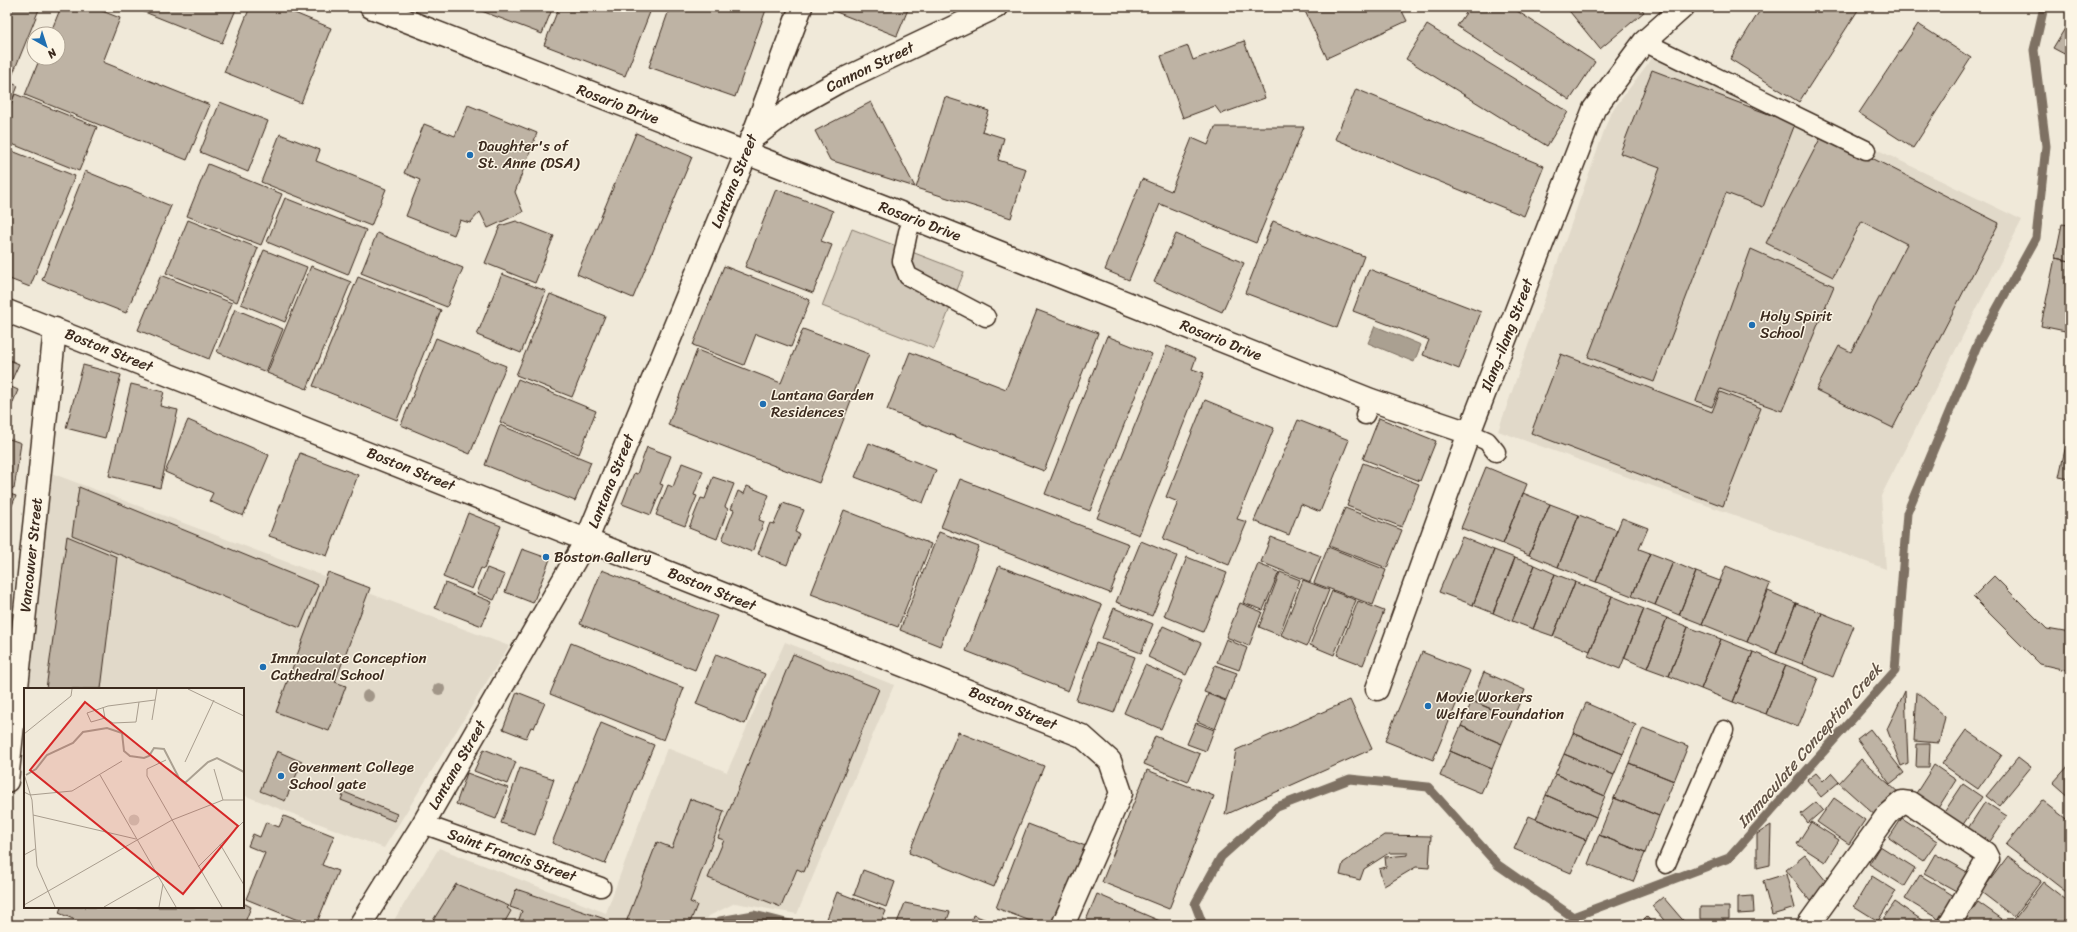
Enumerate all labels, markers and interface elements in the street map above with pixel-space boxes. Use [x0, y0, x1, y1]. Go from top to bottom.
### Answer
north arrow [26, 26, 66, 66]
street label: Cannon Street [821, 34, 920, 100]
text: N [43, 43, 62, 63]
street label: Rosario Drive [573, 76, 663, 132]
street label: Lantana Street [703, 129, 765, 232]
place label: Daughter's of St. Anne (DSA) [478, 133, 580, 176]
marker: Daughter's of St. Anne (DSA) [465, 150, 475, 160]
street label: Rosario Drive [875, 193, 965, 249]
street label: Ilang-ilang Street [1473, 274, 1541, 396]
place label: Holy Spirit School [1760, 303, 1833, 346]
street label: Rosario Drive [1176, 312, 1266, 368]
street label: Boston Street [61, 320, 158, 380]
marker: Holy Spirit School [1747, 320, 1757, 330]
place label: Lantana Garden Residences [771, 382, 874, 425]
marker: Lantana Garden Residences [758, 399, 768, 409]
street label: Lantana Street [580, 429, 642, 532]
street label: Boston Street [363, 439, 460, 499]
street label: Vancouver Street [12, 496, 50, 614]
place label: Boston Gallery [554, 544, 651, 570]
marker: Boston Gallery [541, 552, 551, 562]
street label: Boston Street [664, 559, 761, 619]
place label: Immaculate Conception Cathedral School [270, 645, 427, 688]
water label: Immaculate Conception Creek [1729, 655, 1891, 835]
marker: Immaculate Conception Cathedral School [258, 662, 268, 672]
street label: Boston Street [965, 678, 1062, 738]
place label: Movie Workers Welfare Foundation [1436, 684, 1564, 727]
inset map [24, 688, 244, 908]
marker: Movie Workers Welfare Foundation [1423, 701, 1433, 711]
street label: Lantana Street [421, 714, 494, 815]
place label: Govenment College School gate [289, 754, 414, 797]
marker: Govenment College School gate [276, 771, 286, 781]
street label: Saint Francis Street [444, 821, 581, 889]

